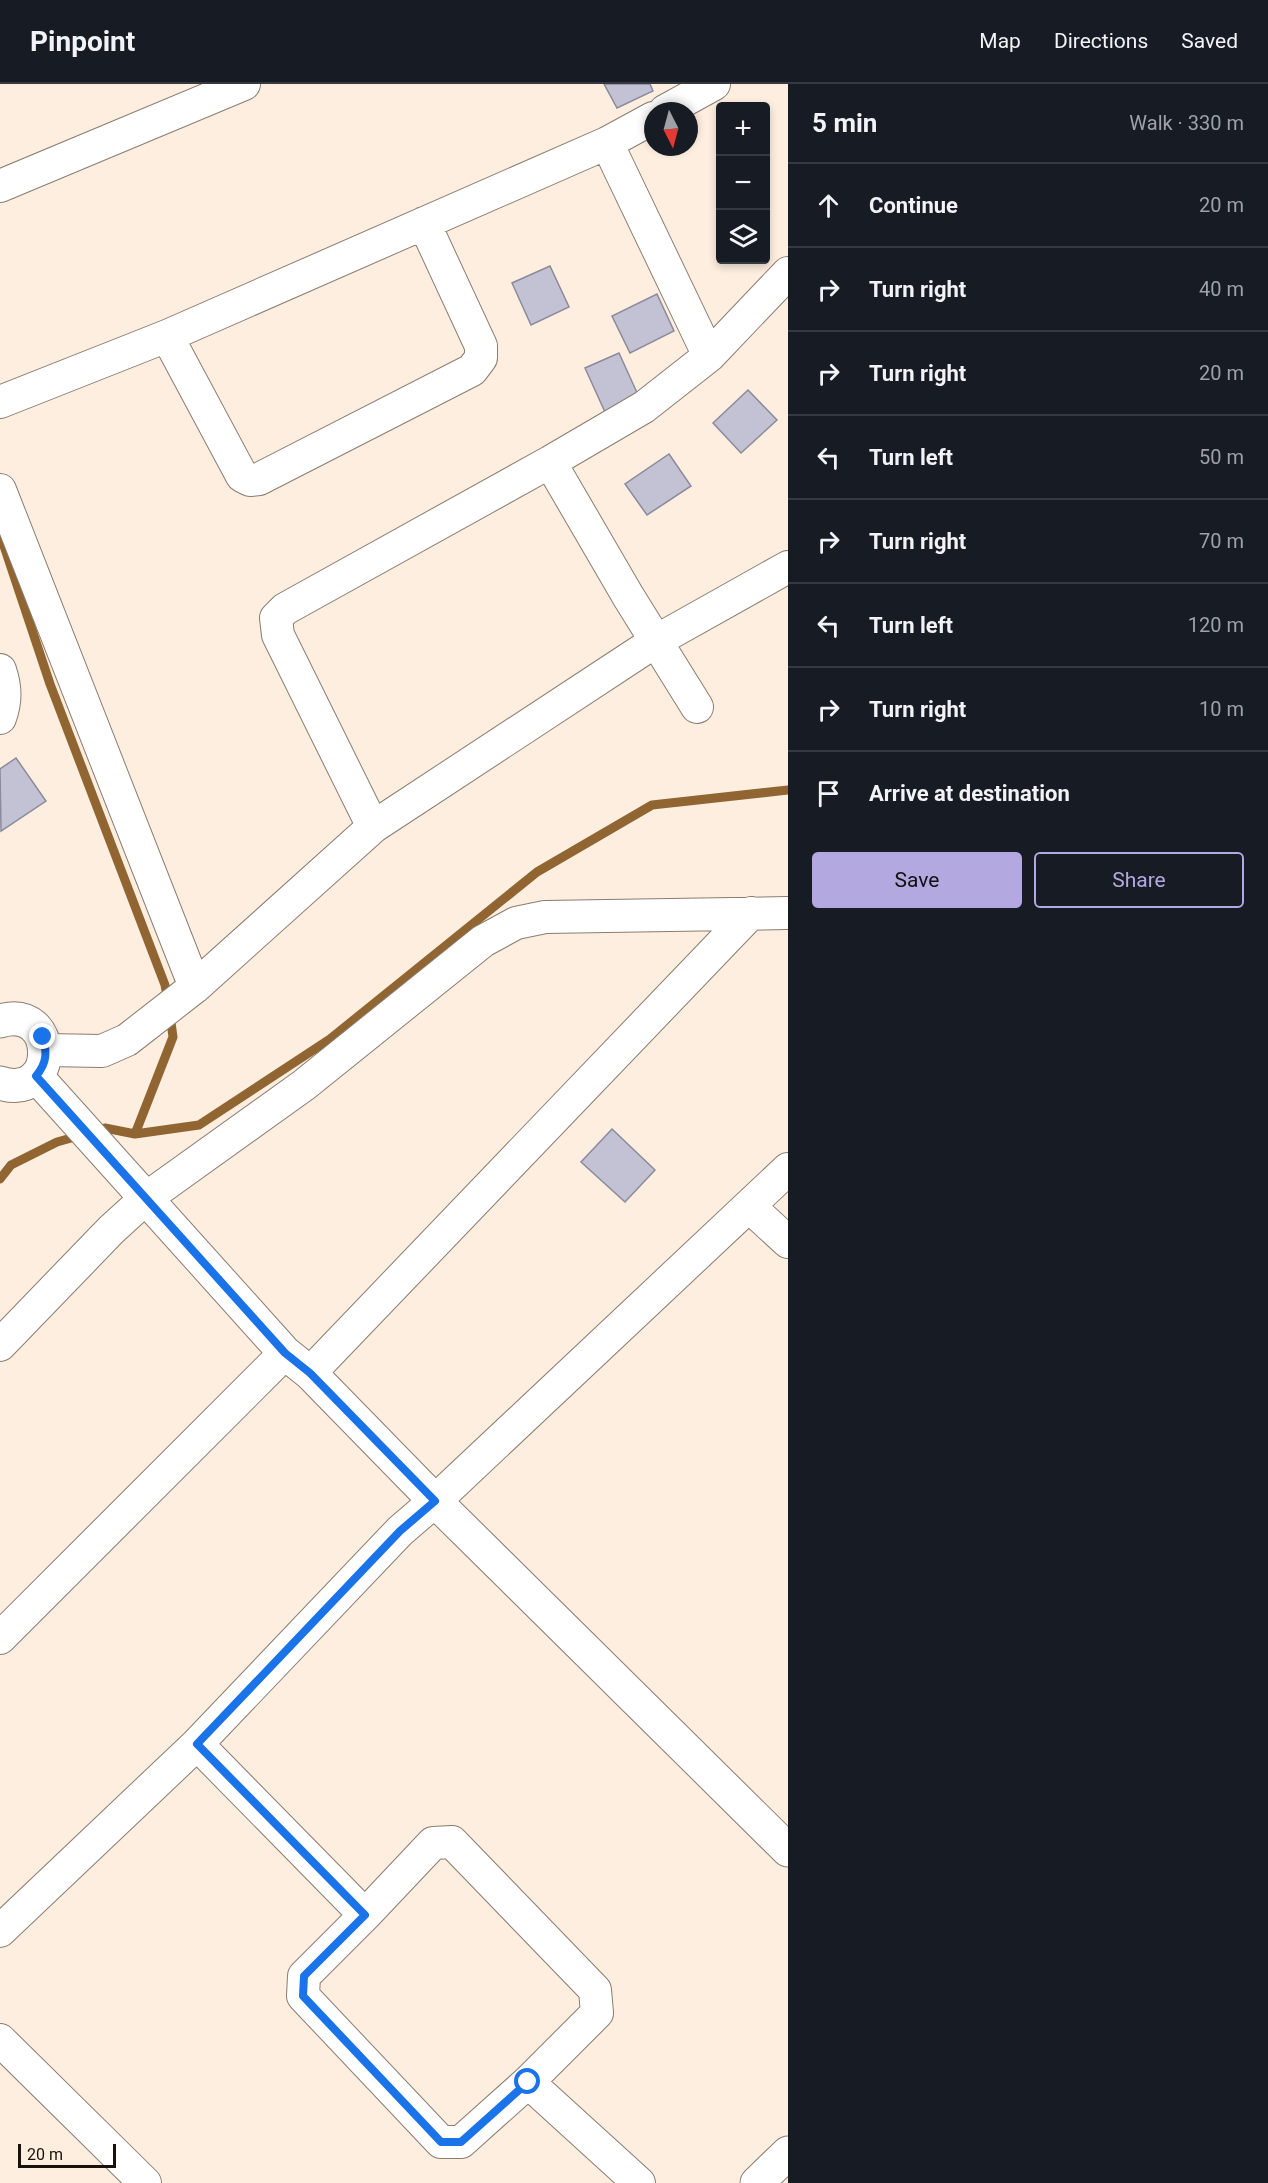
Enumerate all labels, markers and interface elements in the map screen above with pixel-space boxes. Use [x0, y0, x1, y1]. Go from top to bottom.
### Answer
text: Pinpoint [30, 25, 135, 58]
text: Map [979, 29, 1021, 53]
text: Directions [1054, 29, 1148, 53]
text: Saved [1181, 29, 1238, 53]
north arrow [644, 102, 698, 156]
map controls [716, 102, 770, 264]
button: + [716, 102, 770, 156]
text: 5 min [812, 108, 877, 138]
text: Walk · 330 m [1129, 111, 1244, 135]
button: − [716, 156, 770, 210]
icon: ahead [812, 189, 845, 222]
text: Continue [869, 193, 958, 218]
text: 20 m [1199, 193, 1244, 217]
button: layers [716, 210, 770, 264]
icon: right [812, 273, 845, 306]
text: Turn right [869, 277, 966, 302]
text: 40 m [1199, 277, 1244, 301]
icon: right [812, 357, 845, 390]
text: Turn right [869, 361, 966, 386]
text: 20 m [1199, 361, 1244, 385]
icon: left [812, 441, 845, 474]
text: Turn left [869, 445, 953, 470]
text: 50 m [1199, 445, 1244, 469]
icon: right [812, 525, 845, 558]
text: Turn right [869, 529, 966, 554]
text: 70 m [1199, 529, 1244, 553]
icon: left [812, 609, 845, 642]
text: Turn left [869, 613, 953, 638]
text: 120 m [1188, 613, 1244, 637]
icon: right [812, 693, 845, 726]
text: Turn right [869, 697, 966, 722]
text: 10 m [1199, 697, 1244, 721]
icon: arrive [812, 777, 845, 810]
text: Arrive at destination [869, 781, 1070, 806]
button: Save [812, 852, 1022, 908]
button: Share [1034, 852, 1244, 908]
route end [29, 1023, 55, 1049]
route start [514, 2068, 540, 2094]
scale bar [18, 2141, 116, 2168]
text: 20 m [27, 2145, 63, 2164]

